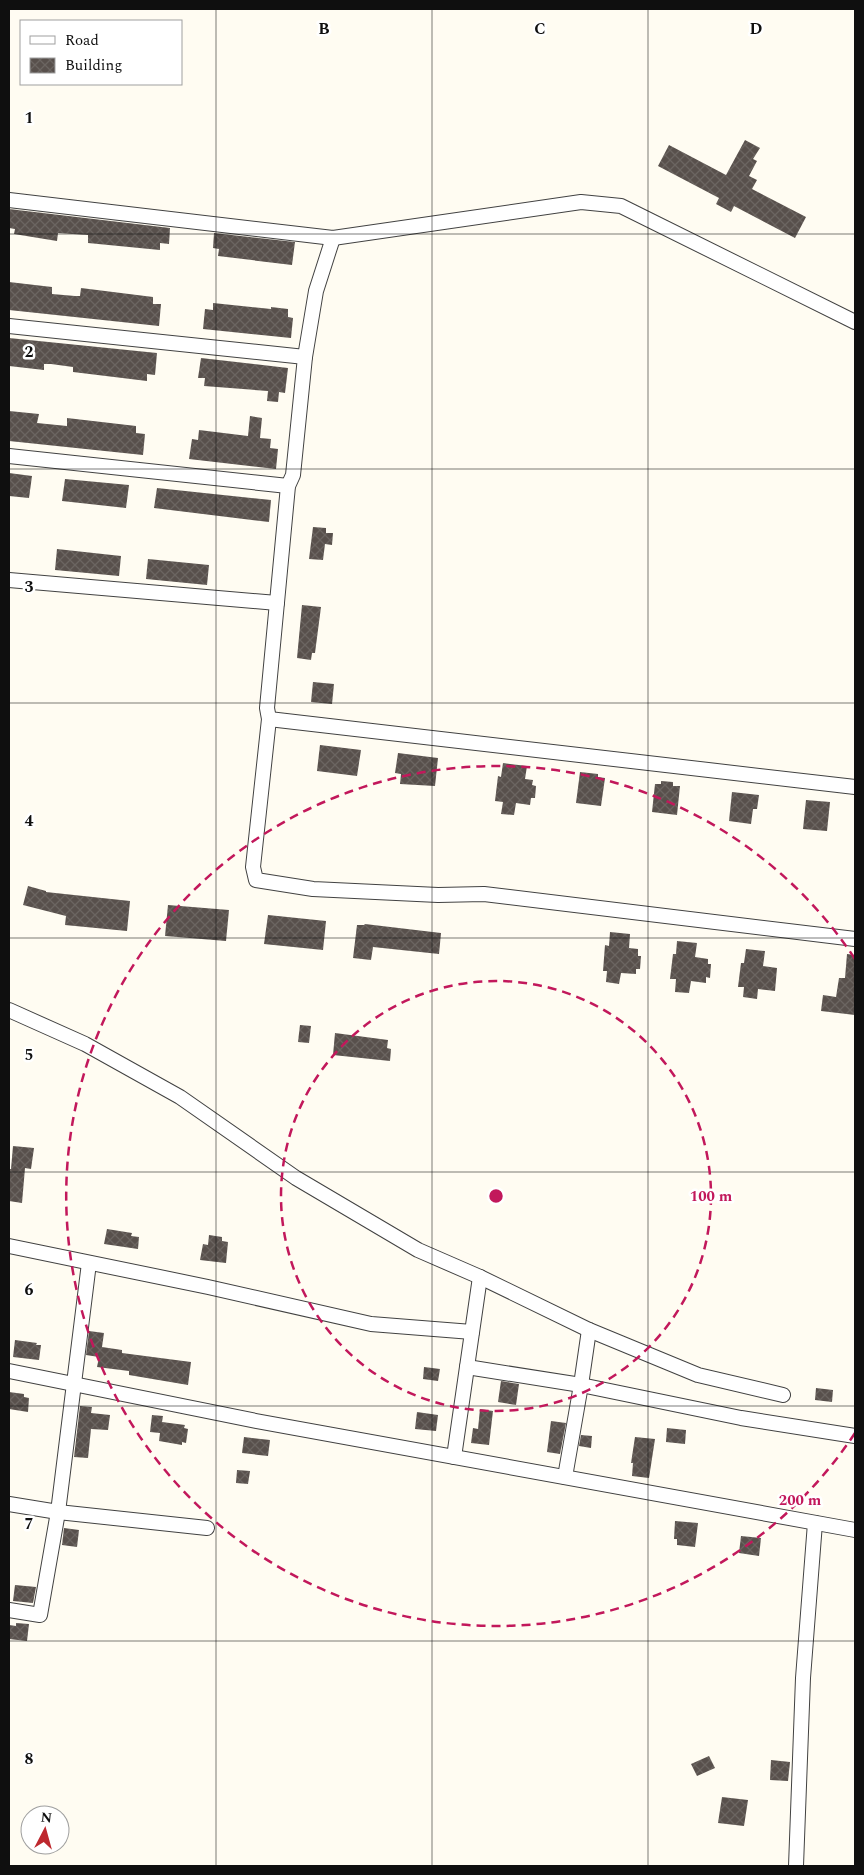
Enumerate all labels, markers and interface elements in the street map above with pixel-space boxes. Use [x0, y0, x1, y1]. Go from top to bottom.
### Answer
text: B [318, 17, 330, 41]
text: C [534, 17, 546, 41]
text: D [750, 17, 763, 41]
legend [20, 20, 182, 85]
text: Road [65, 29, 99, 52]
text: Building [65, 54, 122, 77]
text: 1 [25, 106, 33, 130]
text: 2 [25, 340, 34, 364]
text: 3 [25, 575, 34, 599]
text: 4 [25, 809, 34, 833]
text: 5 [25, 1043, 33, 1067]
text: 100 m [690, 1185, 733, 1208]
centre of rings [487, 1187, 505, 1205]
text: 6 [25, 1278, 34, 1302]
text: 200 m [779, 1489, 822, 1512]
text: 7 [25, 1512, 34, 1536]
text: 8 [25, 1747, 34, 1771]
north arrow [20, 1805, 70, 1855]
text: N [40, 1807, 53, 1829]

